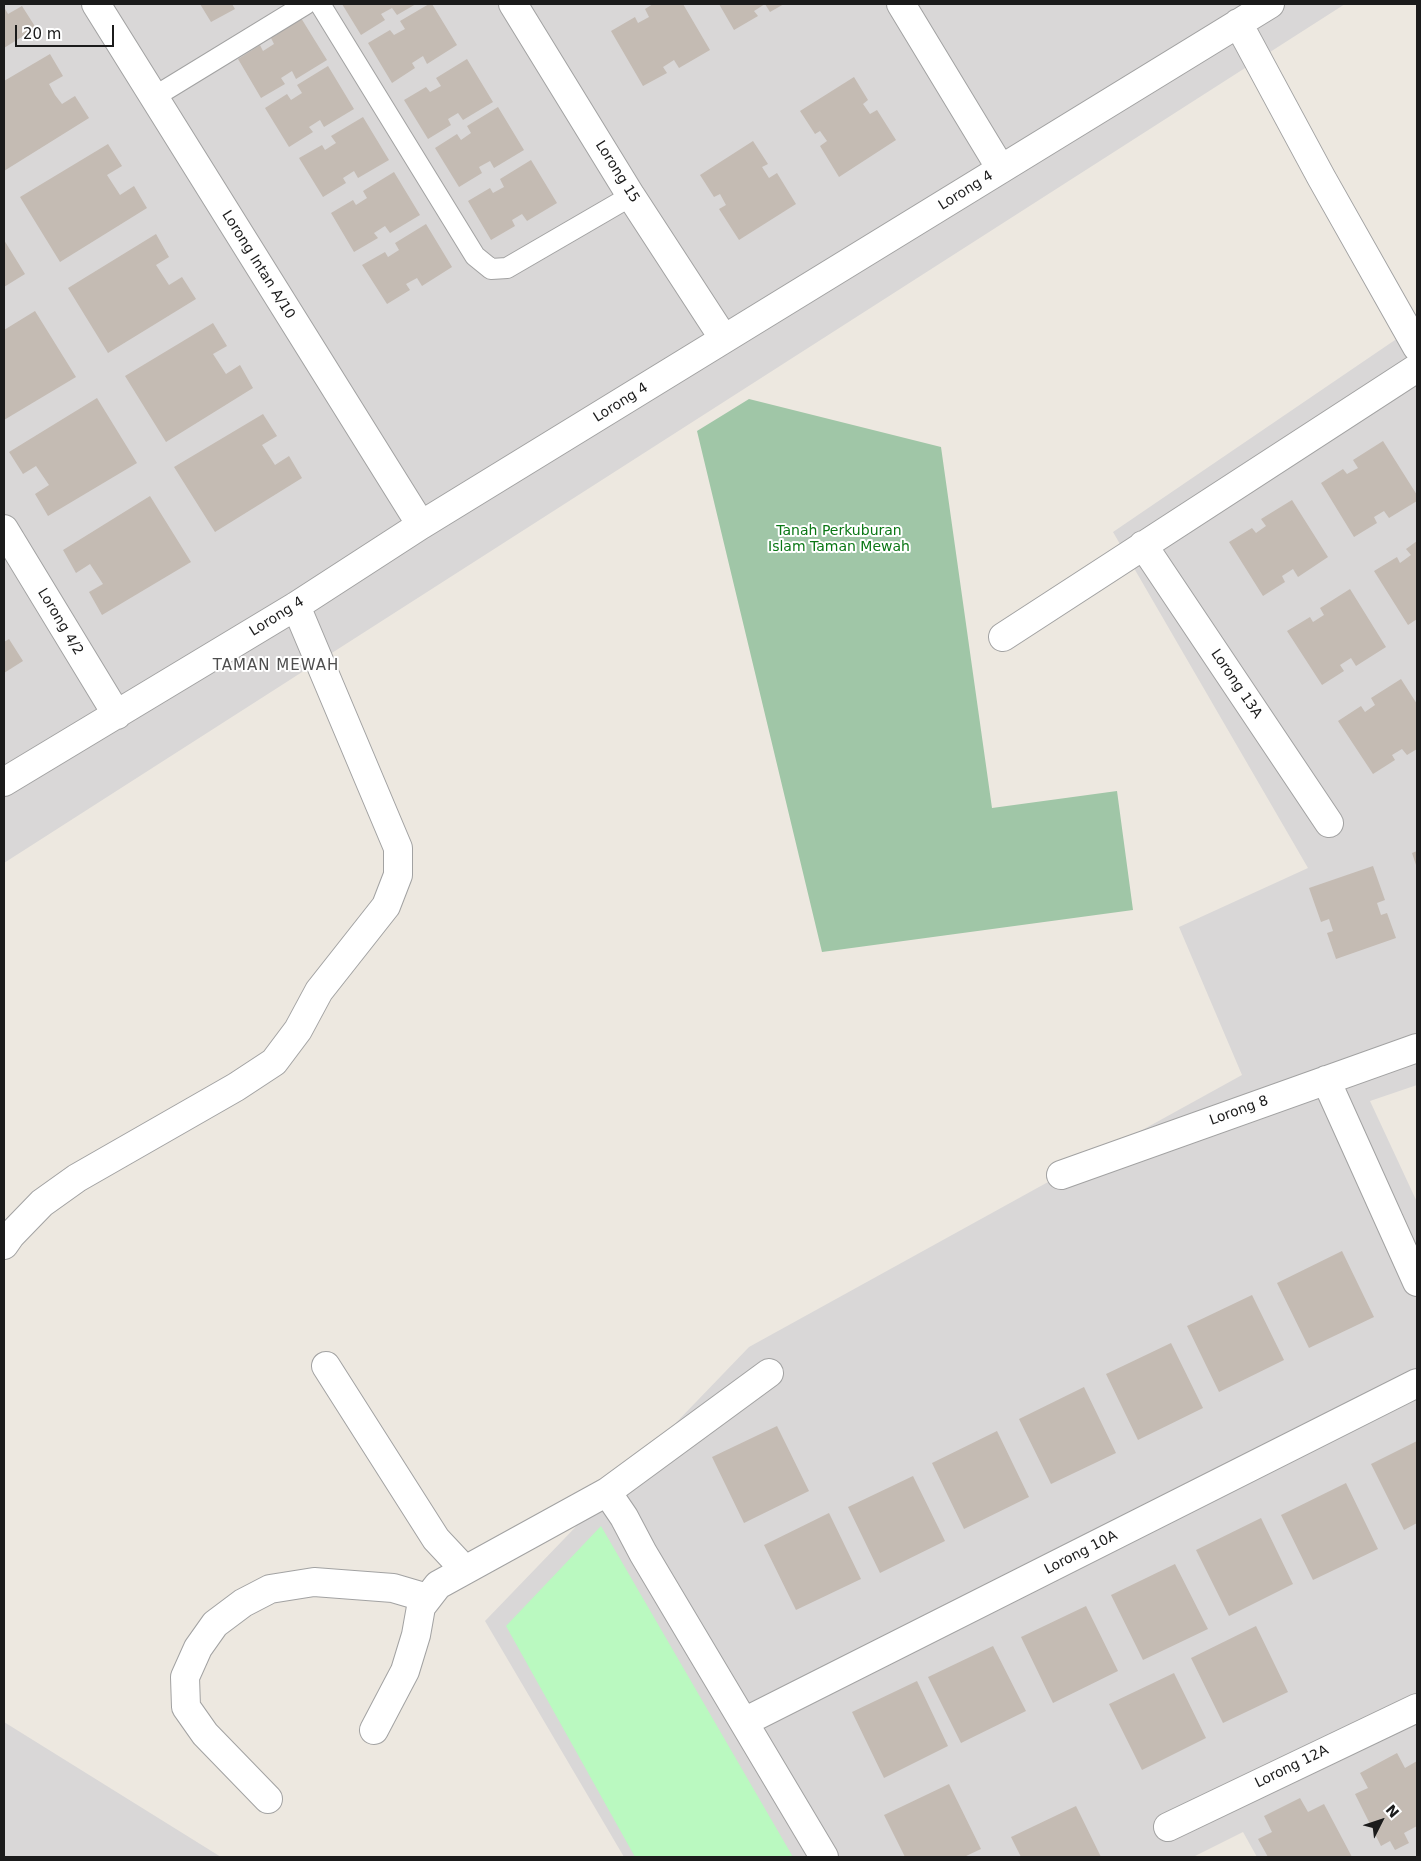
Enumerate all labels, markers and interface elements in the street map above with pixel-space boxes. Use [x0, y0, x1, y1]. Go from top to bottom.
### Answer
scale bar [18, 15, 116, 47]
text: 20 m [23, 25, 61, 43]
street label: Lorong 15 [591, 138, 643, 206]
street label: Lorong 4 [936, 168, 996, 214]
street label: Lorong Intan A/10 [218, 208, 298, 322]
street label: Lorong 4 [591, 380, 651, 426]
park label: Tanah Perkuburan Islam Taman Mewah [768, 523, 910, 556]
street label: Lorong 4/2 [34, 586, 86, 658]
street label: Lorong 4 [247, 594, 307, 640]
street label: Lorong 13A [1207, 646, 1265, 722]
district label: TAMAN MEWAH [211, 657, 341, 675]
street label: Lorong 8 [1207, 1093, 1271, 1129]
street label: Lorong 10A [1042, 1527, 1120, 1579]
street label: Lorong 12A [1252, 1742, 1332, 1792]
north arrow [1356, 1796, 1406, 1846]
text: N [1382, 1801, 1402, 1821]

